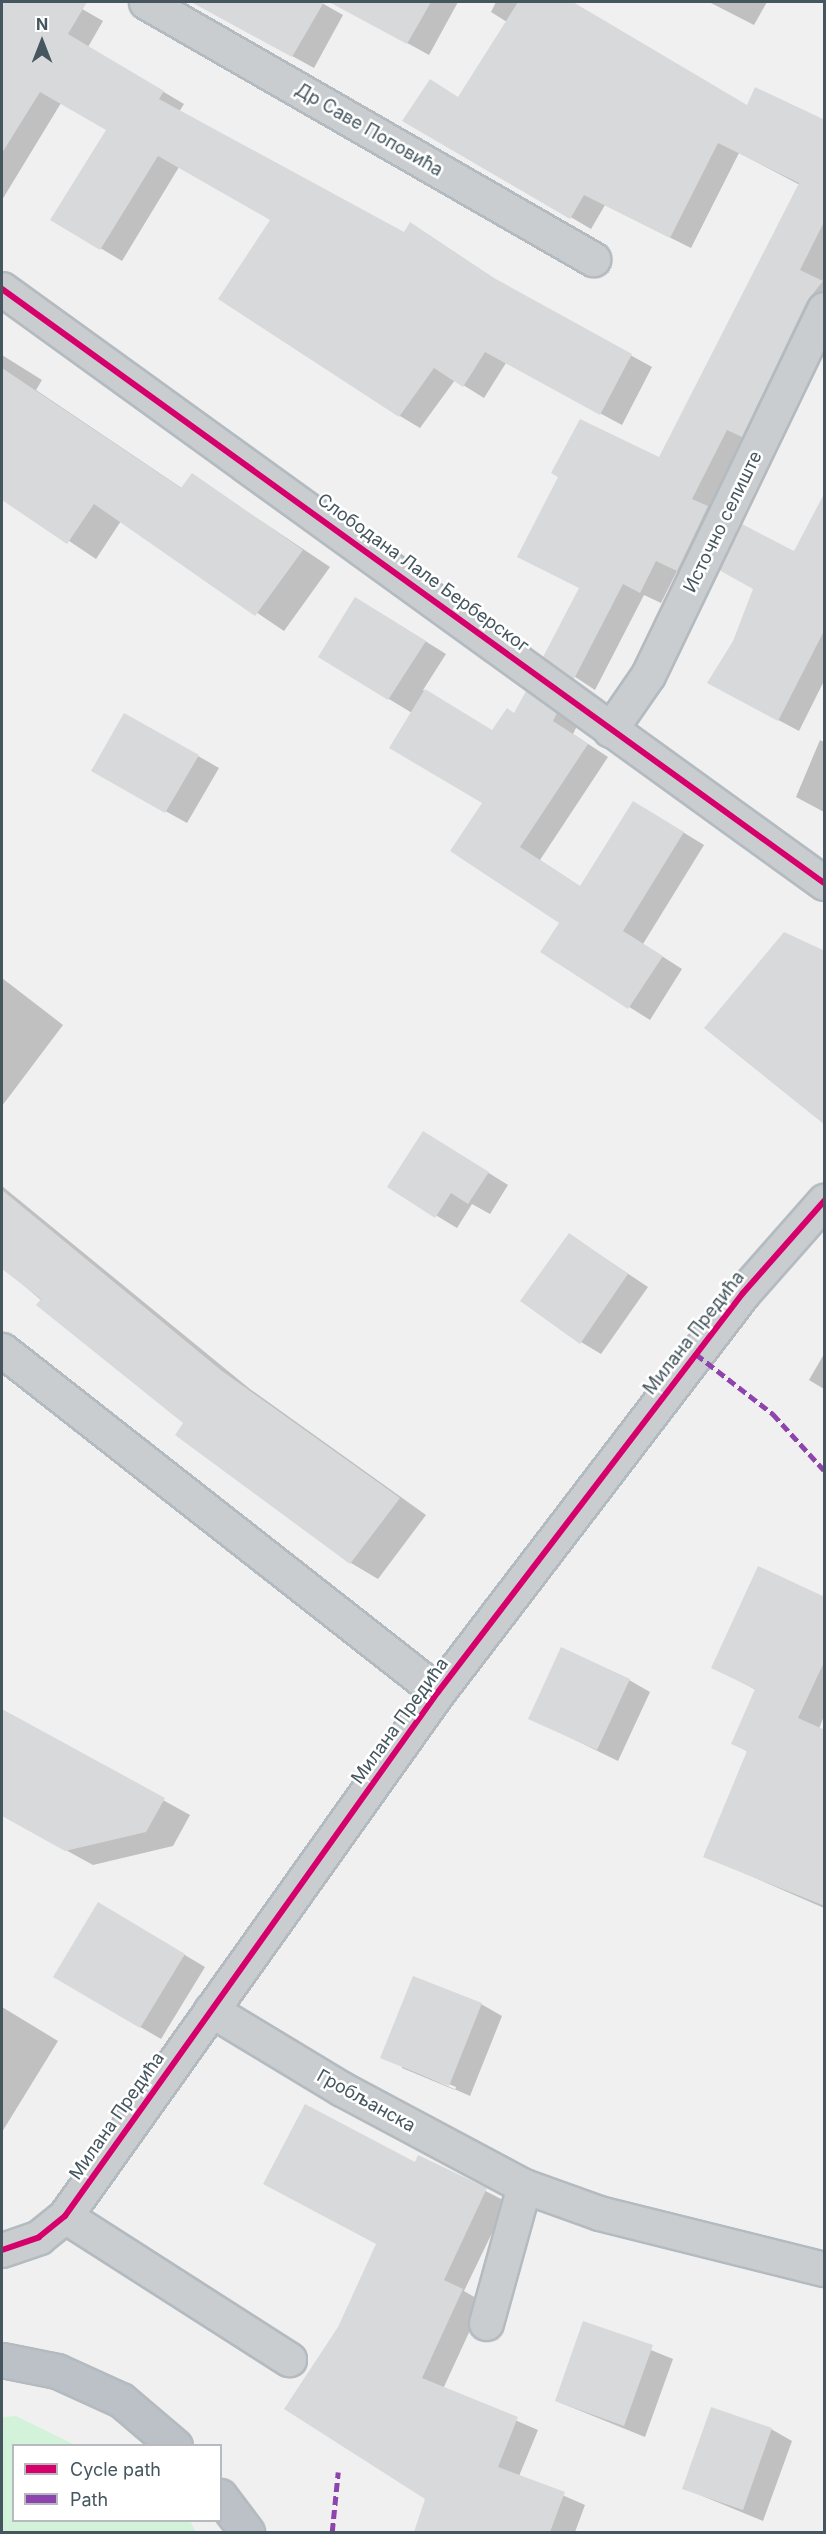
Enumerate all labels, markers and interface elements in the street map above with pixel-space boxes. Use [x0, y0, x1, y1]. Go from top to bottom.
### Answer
north arrow [12, 12, 72, 72]
text: N [36, 14, 48, 34]
street label: Др Саве Поповића [291, 79, 447, 181]
street label: Источно селиште [679, 448, 767, 596]
street label: Слободана Лале Берберског [313, 489, 533, 657]
street label: Милана Предића [639, 1267, 749, 1399]
street label: Милана Предића [347, 1654, 453, 1788]
street label: Милана Предића [65, 2048, 169, 2184]
street label: Гробљанска [313, 2065, 419, 2137]
legend [12, 2444, 222, 2522]
text: Cycle path [70, 2459, 161, 2480]
text: Path [70, 2489, 108, 2510]

